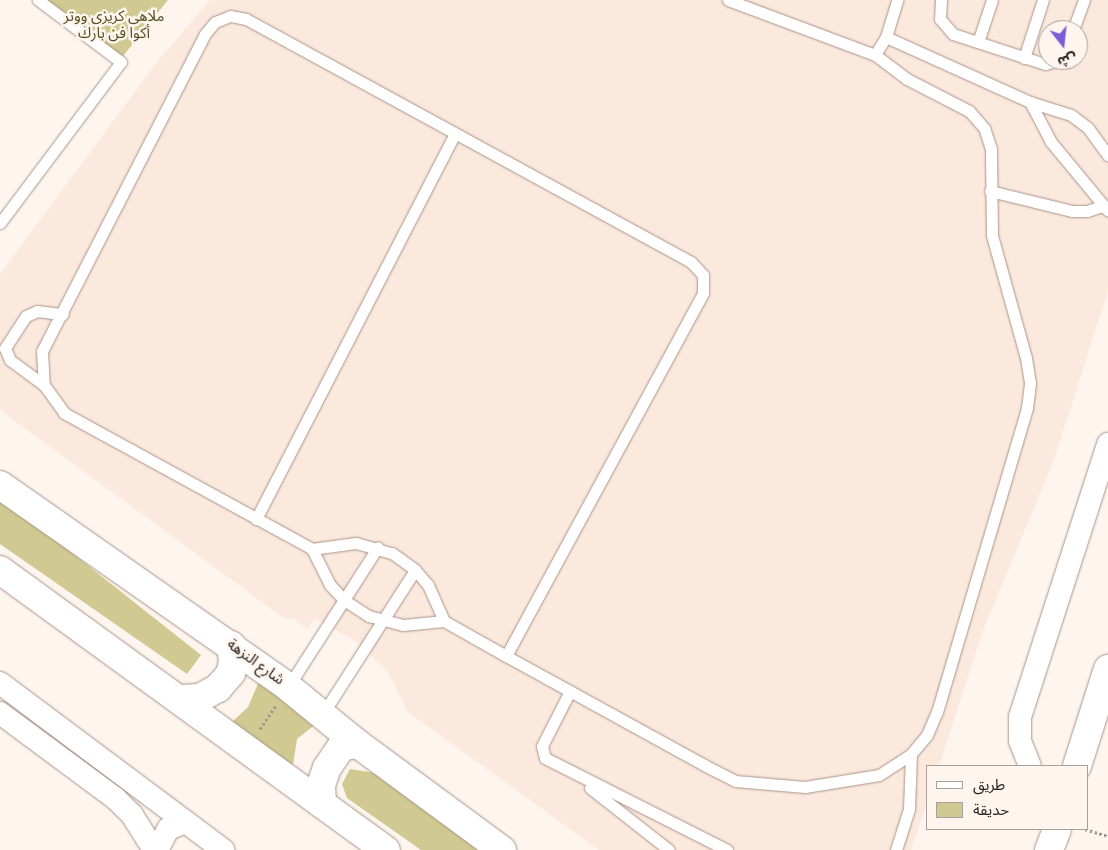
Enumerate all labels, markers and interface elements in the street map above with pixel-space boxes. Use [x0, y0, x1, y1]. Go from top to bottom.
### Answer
park label: ملاهى كريزى ووتر أكوا فن بارك [64, 8, 164, 43]
north arrow [1038, 20, 1088, 70]
text: ش [1055, 48, 1079, 70]
street label: شارع النزهة [223, 636, 287, 690]
legend [926, 765, 1088, 830]
text: طريق [973, 777, 1005, 796]
text: حديقة [973, 802, 1009, 821]

